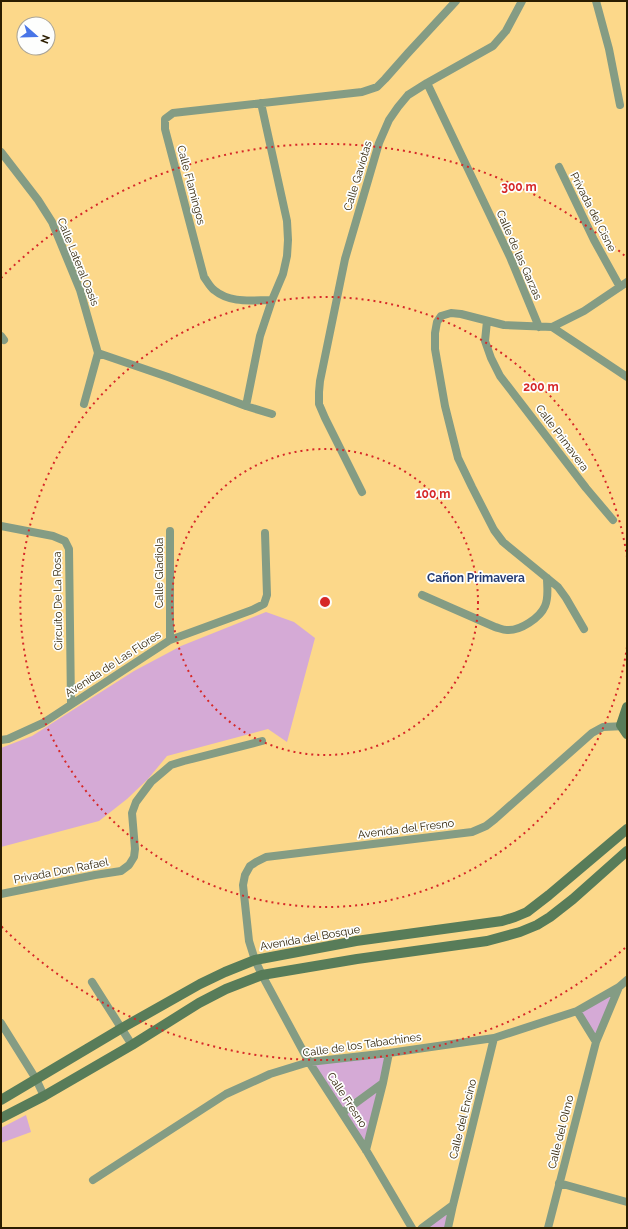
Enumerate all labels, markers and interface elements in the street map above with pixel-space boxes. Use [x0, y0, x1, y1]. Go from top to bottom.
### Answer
north arrow [16, 16, 56, 56]
text: N [37, 33, 52, 45]
street label: Calle Gaviotas [341, 140, 375, 212]
street label: Calle Flamingos [174, 144, 208, 226]
street label: Privada del Cisne [567, 170, 619, 254]
text: 300 m [501, 180, 537, 194]
street label: Calle de las Garzas [493, 208, 545, 302]
street label: Calle Lateral Oasis [54, 216, 102, 308]
text: 200 m [523, 380, 559, 394]
street label: Calle Primavera [533, 402, 591, 474]
text: 100 m [416, 487, 450, 501]
street label: Calle Gladiola [153, 538, 166, 608]
street label: Circuito De La Rosa [51, 552, 65, 650]
district label: Cañon Primavera [427, 571, 525, 585]
centre of rings [318, 595, 332, 609]
street label: Avenida de Las Flores [63, 628, 163, 700]
street label: Avenida del Fresno [357, 817, 455, 841]
street label: Privada Don Rafael [13, 855, 109, 887]
street label: Avenida del Bosque [259, 923, 362, 953]
street label: Calle de los Tabachines [302, 1030, 422, 1060]
street label: Calle Fresno [324, 1070, 370, 1130]
street label: Calle del Encino [447, 1077, 479, 1160]
street label: Calle del Olmo [546, 1093, 577, 1170]

